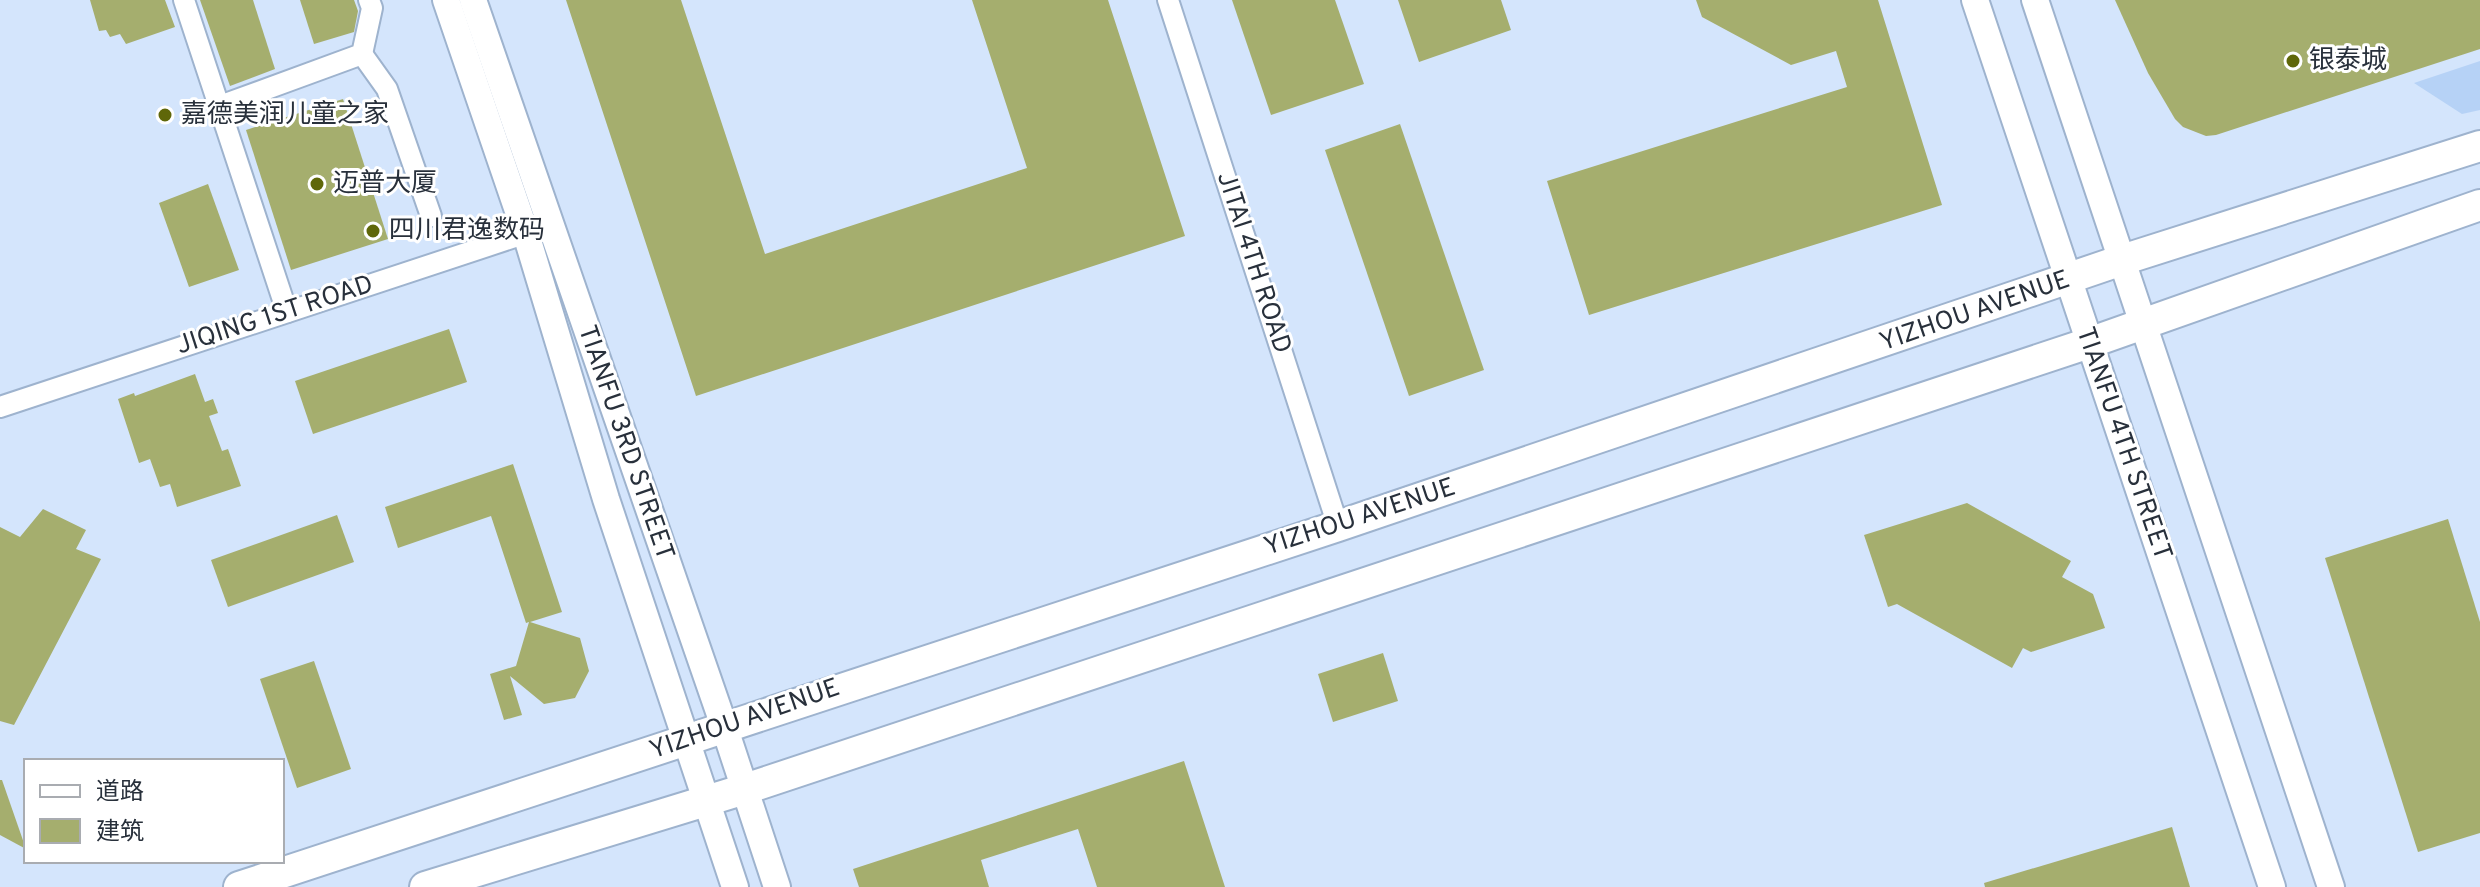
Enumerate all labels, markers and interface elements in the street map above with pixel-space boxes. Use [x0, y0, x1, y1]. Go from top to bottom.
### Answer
place label: 银泰城 [2309, 45, 2387, 78]
marker: 银泰城 [2284, 52, 2302, 70]
place label: 嘉德美润儿童之家 [181, 99, 389, 132]
marker: 嘉德美润儿童之家 [156, 106, 174, 124]
place label: 迈普大厦 [333, 168, 437, 201]
street label: JITAI 4TH ROAD [1208, 168, 1298, 358]
marker: 迈普大厦 [308, 175, 326, 193]
place label: 四川君逸数码 [389, 215, 545, 248]
marker: 四川君逸数码 [364, 222, 382, 240]
street label: YIZHOU AVENUE [1875, 264, 2075, 360]
street label: JIQING 1ST ROAD [172, 269, 378, 363]
street label: TIANFU 3RD STREET [569, 321, 681, 565]
street label: TIANFU 4TH STREET [2068, 323, 2178, 565]
street label: YIZHOU AVENUE [1260, 472, 1460, 564]
street label: YIZHOU AVENUE [645, 672, 845, 768]
legend [24, 759, 284, 863]
text: 道路 [96, 778, 144, 808]
text: 建筑 [96, 818, 144, 848]

